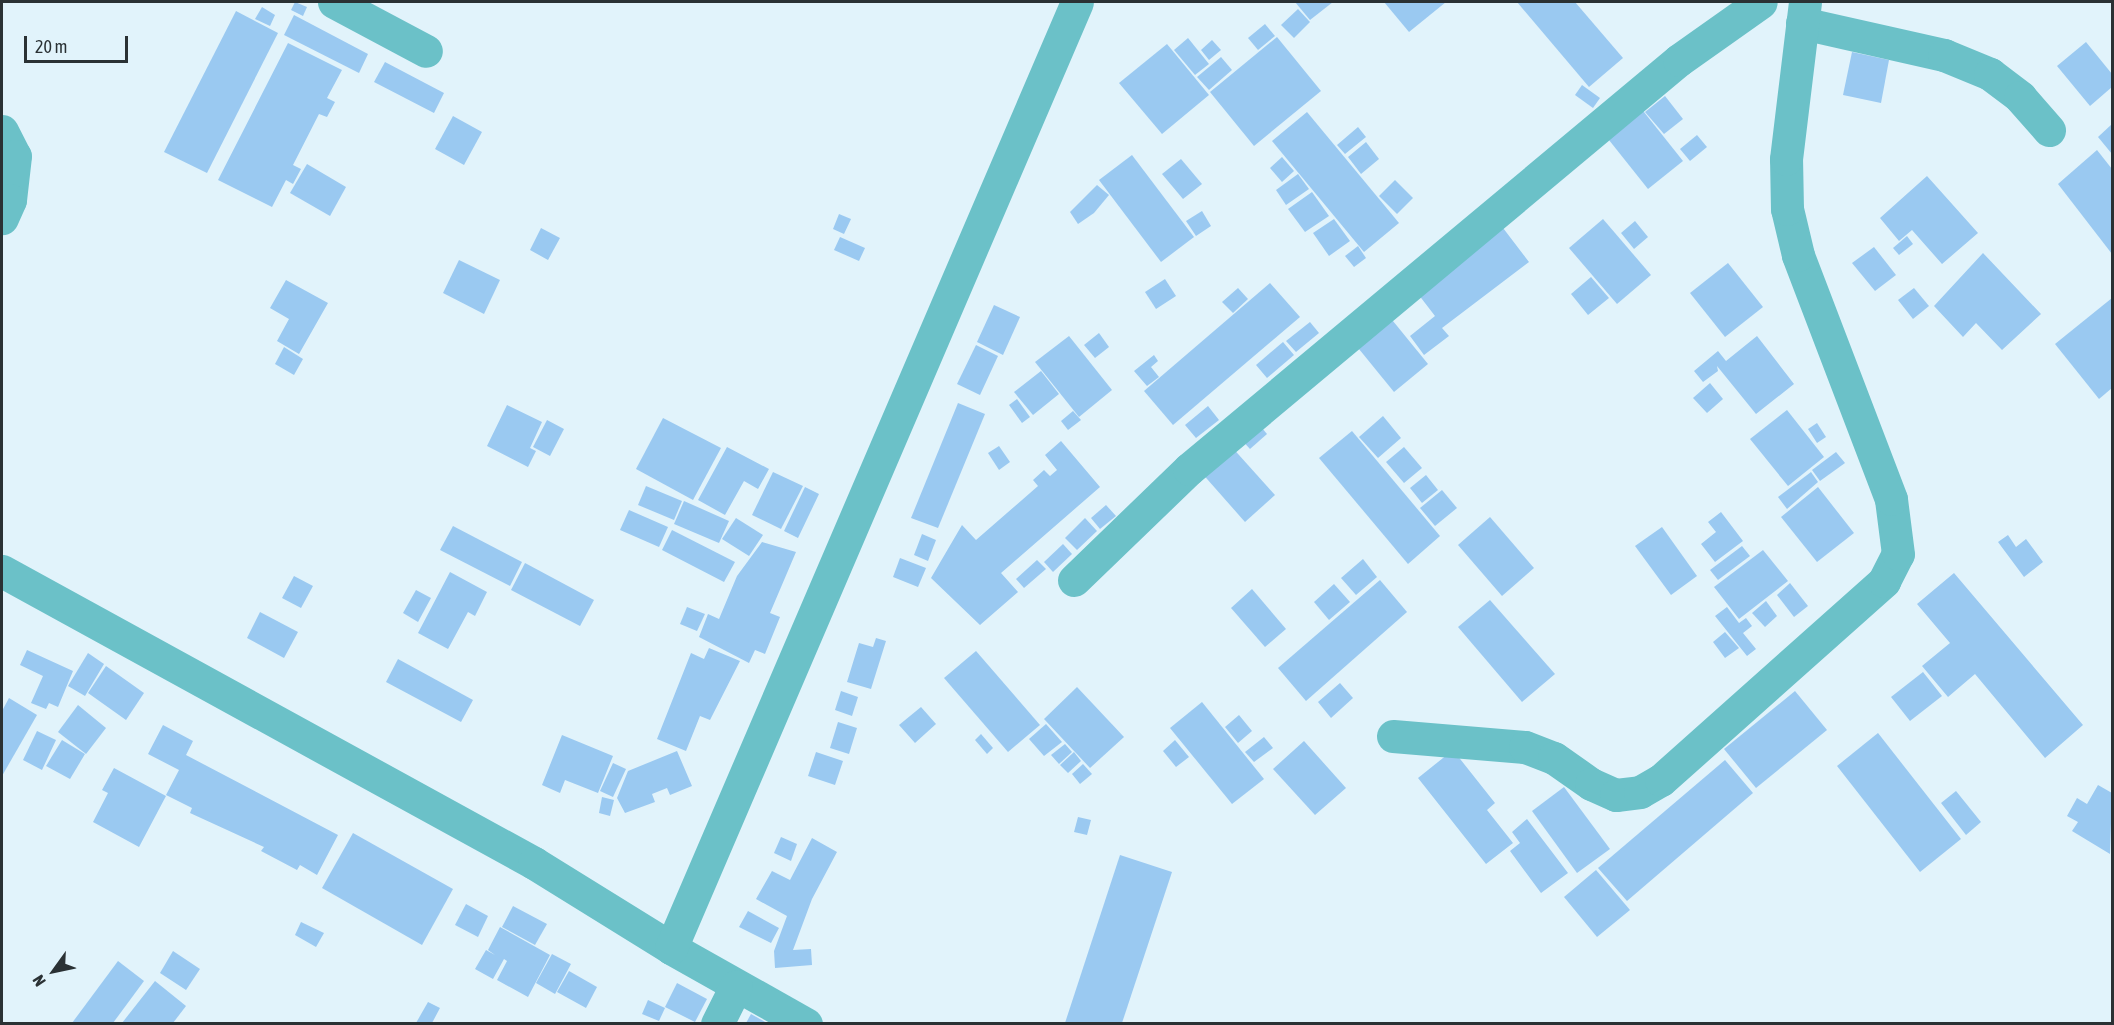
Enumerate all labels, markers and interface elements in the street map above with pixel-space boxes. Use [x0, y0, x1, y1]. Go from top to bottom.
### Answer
scale bar [27, 24, 130, 62]
text: 20 m [35, 36, 67, 57]
north arrow [24, 941, 84, 1001]
text: N [29, 972, 49, 990]

